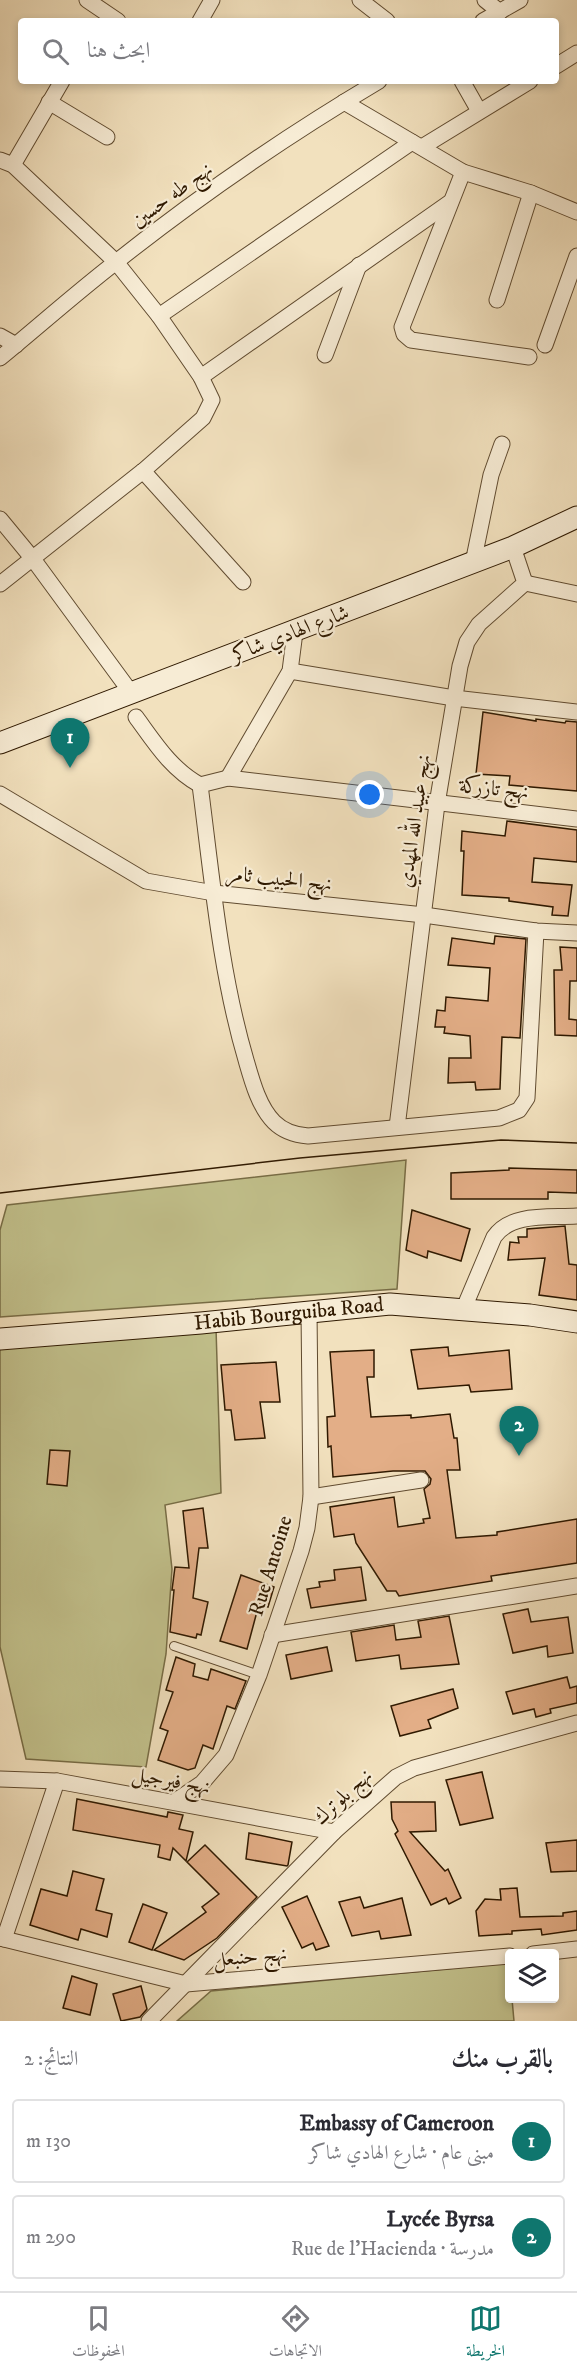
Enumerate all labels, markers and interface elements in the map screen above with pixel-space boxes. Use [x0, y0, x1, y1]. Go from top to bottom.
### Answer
search box [18, 18, 559, 84]
icon: search [39, 35, 72, 68]
text: ابحث هنا [87, 37, 150, 64]
street label: نهج طه حسين [126, 157, 221, 238]
street label: شارع الهادي شاكر [225, 600, 354, 673]
pin: 1 [50, 718, 90, 768]
street label: نهج عبيد الله المهدي [388, 752, 442, 890]
street label: نهج تازركة [456, 771, 530, 811]
your location [355, 780, 384, 809]
street label: نهج الحبيب ثامر [224, 861, 333, 902]
street label: Habib Bourguiba Road [193, 1292, 385, 1337]
pin: 2 [500, 1406, 538, 1456]
street label: Rue Antoine [243, 1512, 299, 1619]
street label: نهج فيرجيل [129, 1761, 212, 1806]
street label: نهج بلوترك [308, 1763, 381, 1835]
street label: نهج حنبعل [212, 1941, 289, 1978]
map controls [505, 1949, 559, 2003]
button: layers [505, 1949, 559, 2003]
text: بالقرب منك [451, 2043, 553, 2076]
text: النتائج: 2 [24, 2047, 78, 2072]
text: Embassy of Cameroon [299, 2110, 494, 2137]
text: 130 m [26, 2129, 71, 2154]
text: 1 [528, 2129, 535, 2154]
text: مبنى عام · شارع الهادي شاكر [309, 2141, 494, 2166]
text: Lycée Byrsa [386, 2206, 494, 2233]
text: 290 m [26, 2225, 76, 2250]
text: 2 [527, 2225, 536, 2250]
text: مدرسة · Rue de l'Hacienda [291, 2237, 494, 2262]
tab: المحفوظات [72, 2302, 125, 2366]
tab: الاتجاهات [269, 2302, 322, 2366]
tab: الخريطة [466, 2302, 505, 2366]

